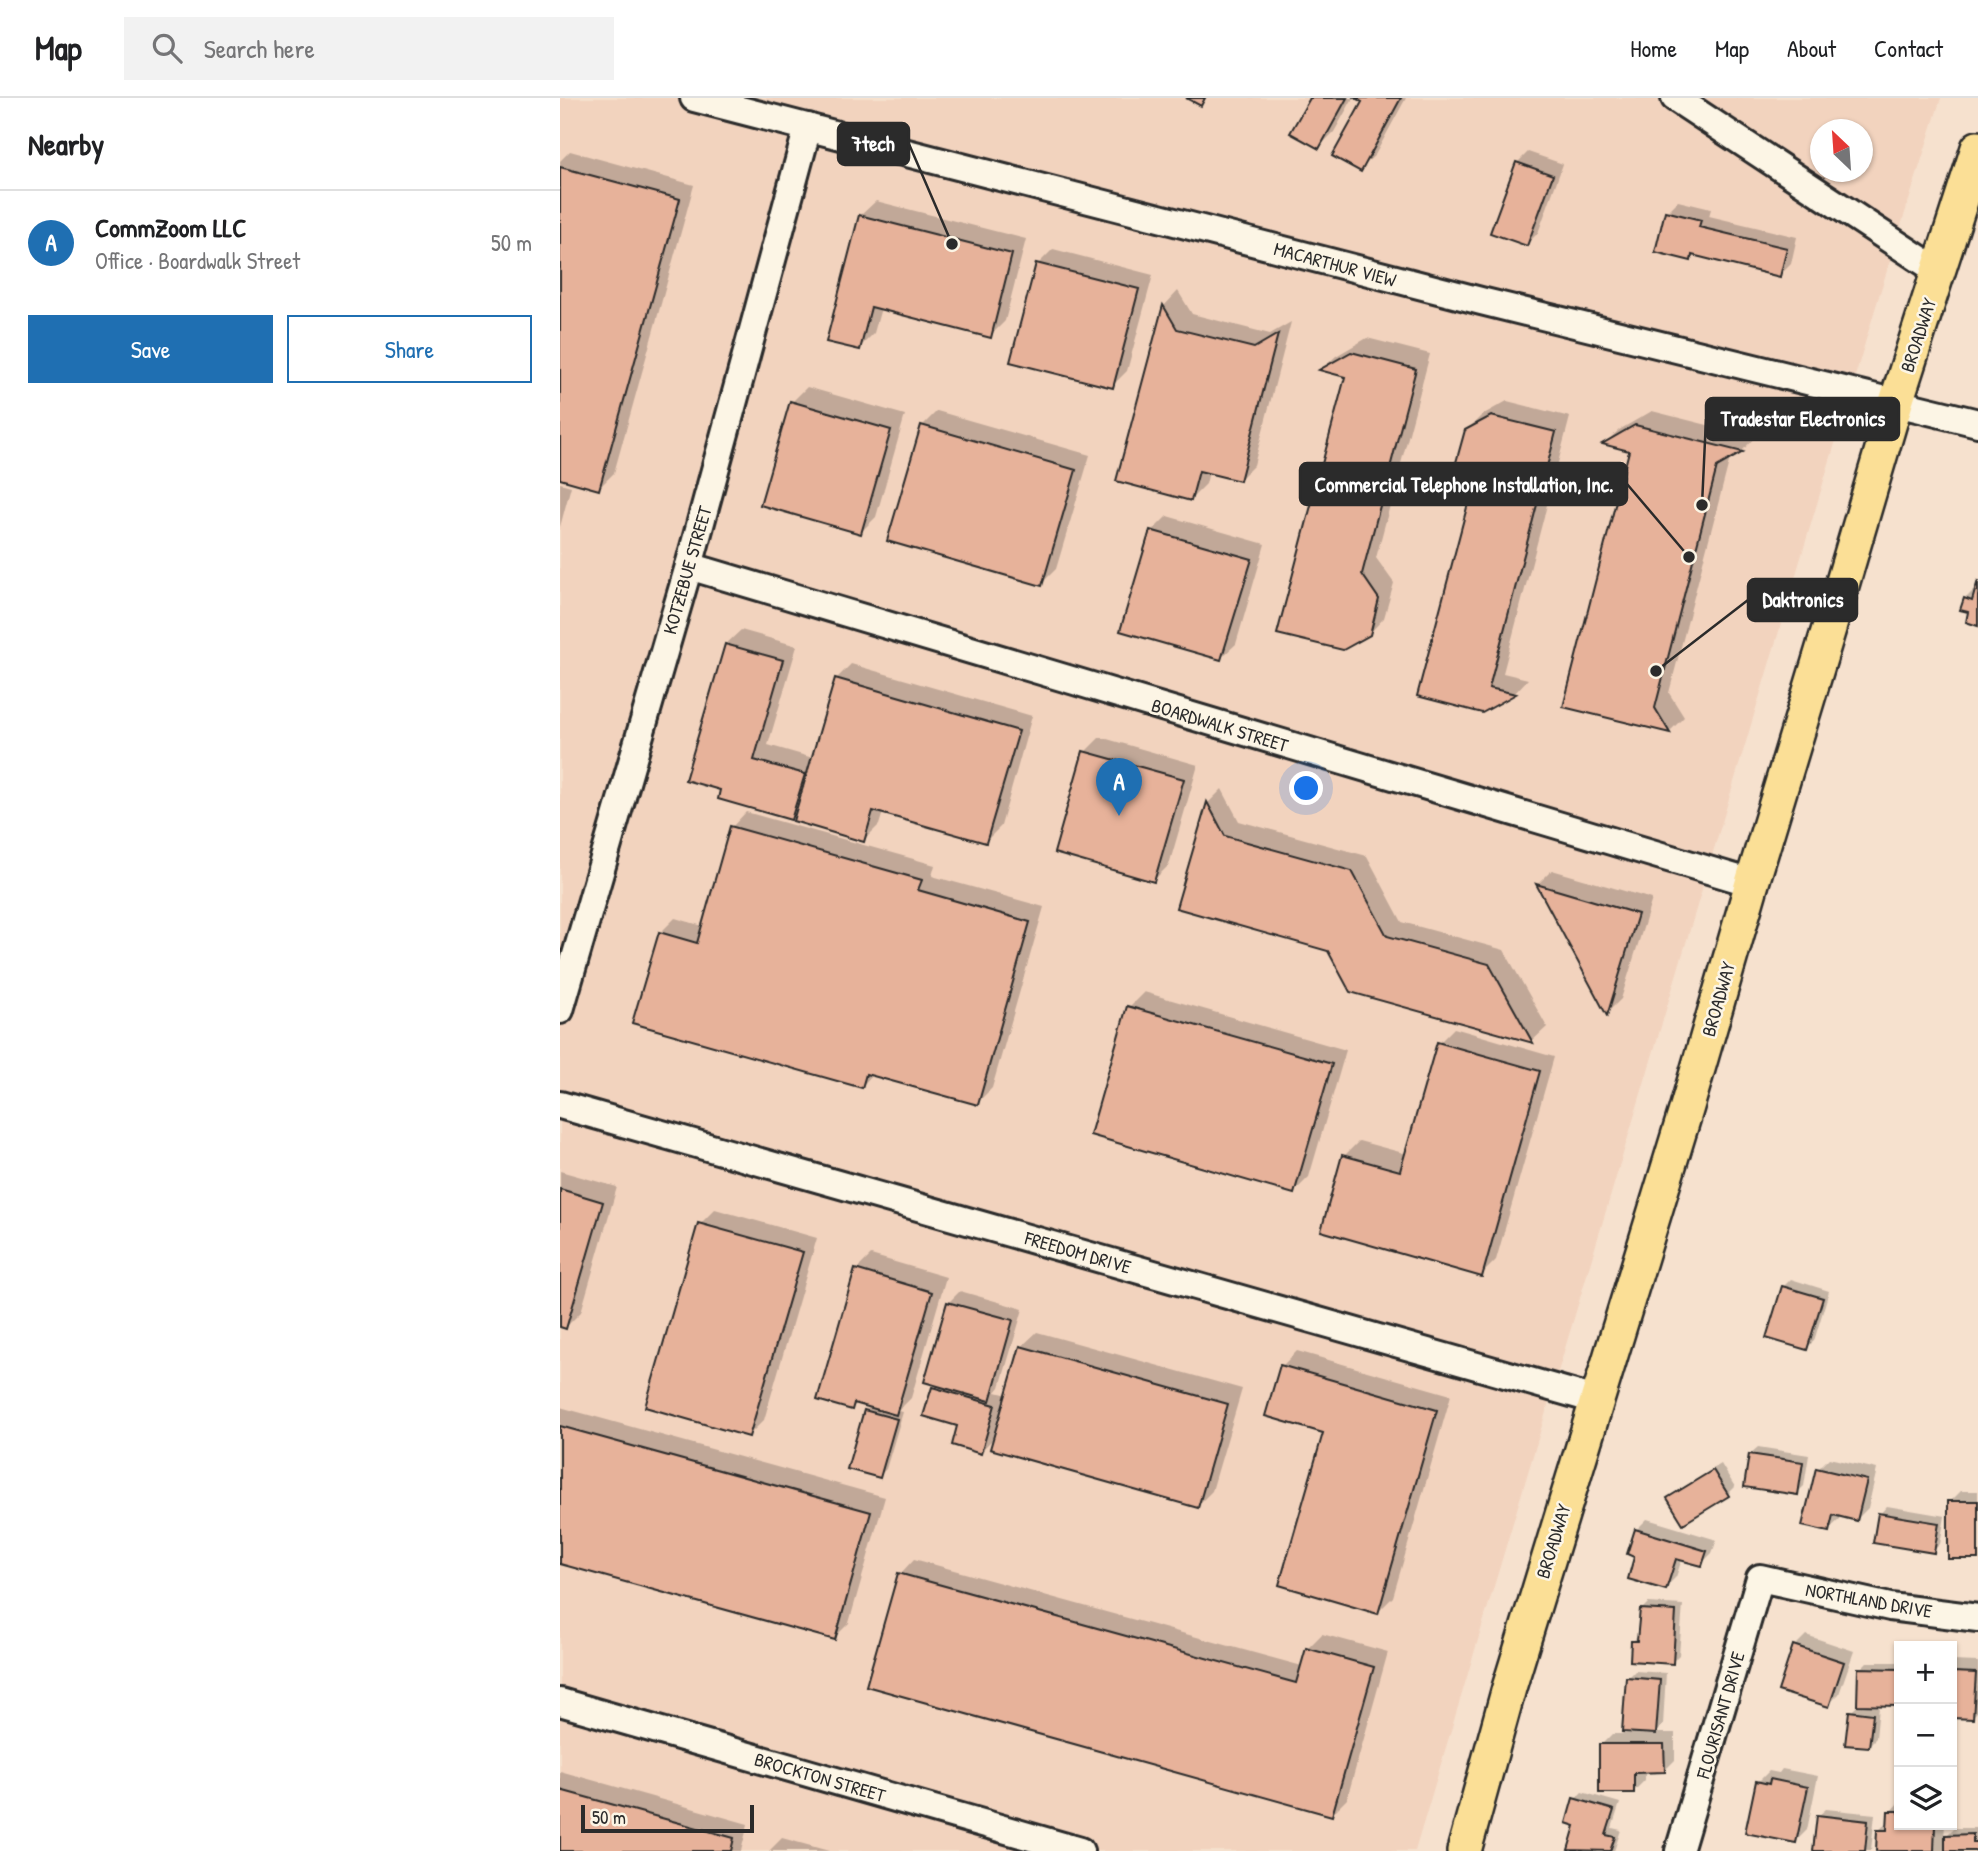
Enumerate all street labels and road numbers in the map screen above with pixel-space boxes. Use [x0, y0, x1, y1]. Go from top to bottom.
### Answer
street label: MACARTHUR VIEW [1271, 235, 1399, 293]
street label: BROADWAY [1894, 294, 1942, 375]
street label: KOTZEBUE STREET [656, 502, 718, 637]
street label: BOARDWALK STREET [1149, 692, 1292, 758]
street label: BROADWAY [1695, 958, 1741, 1039]
street label: FREEDOM DRIVE [1021, 1224, 1135, 1280]
street label: BROADWAY [1529, 1500, 1577, 1581]
street label: NORTHLAND DRIVE [1804, 1576, 1935, 1624]
street label: FLOURISANT DRIVE [1689, 1648, 1751, 1782]
street label: BROCKTON STREET [752, 1746, 890, 1808]

